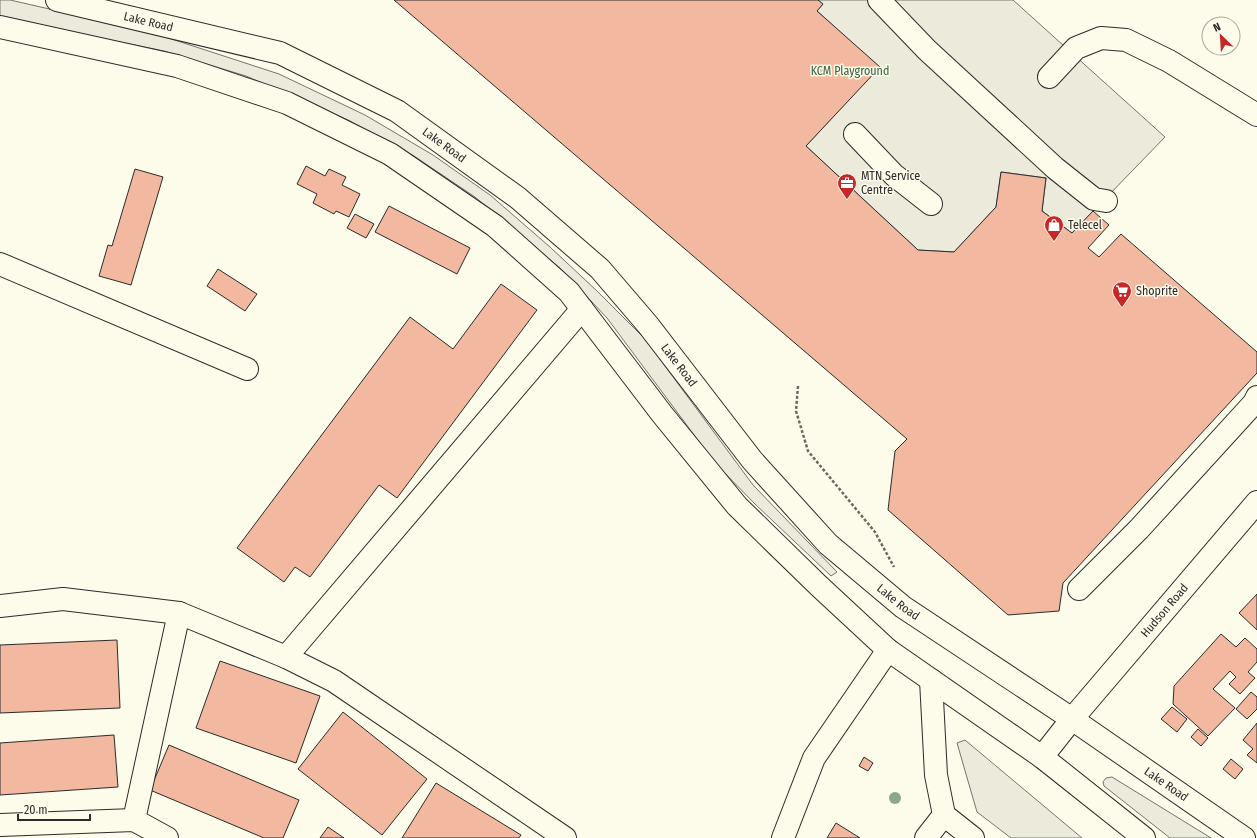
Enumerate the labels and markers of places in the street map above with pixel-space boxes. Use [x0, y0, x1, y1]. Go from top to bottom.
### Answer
place label: MTN Service Centre [861, 169, 920, 197]
office icon: MTN Service Centre [836, 172, 858, 200]
shop icon: Telecel [1043, 214, 1065, 242]
place label: Telecel [1068, 218, 1102, 232]
supermarket icon: Shoprite [1111, 280, 1133, 308]
place label: Shoprite [1136, 284, 1178, 298]

